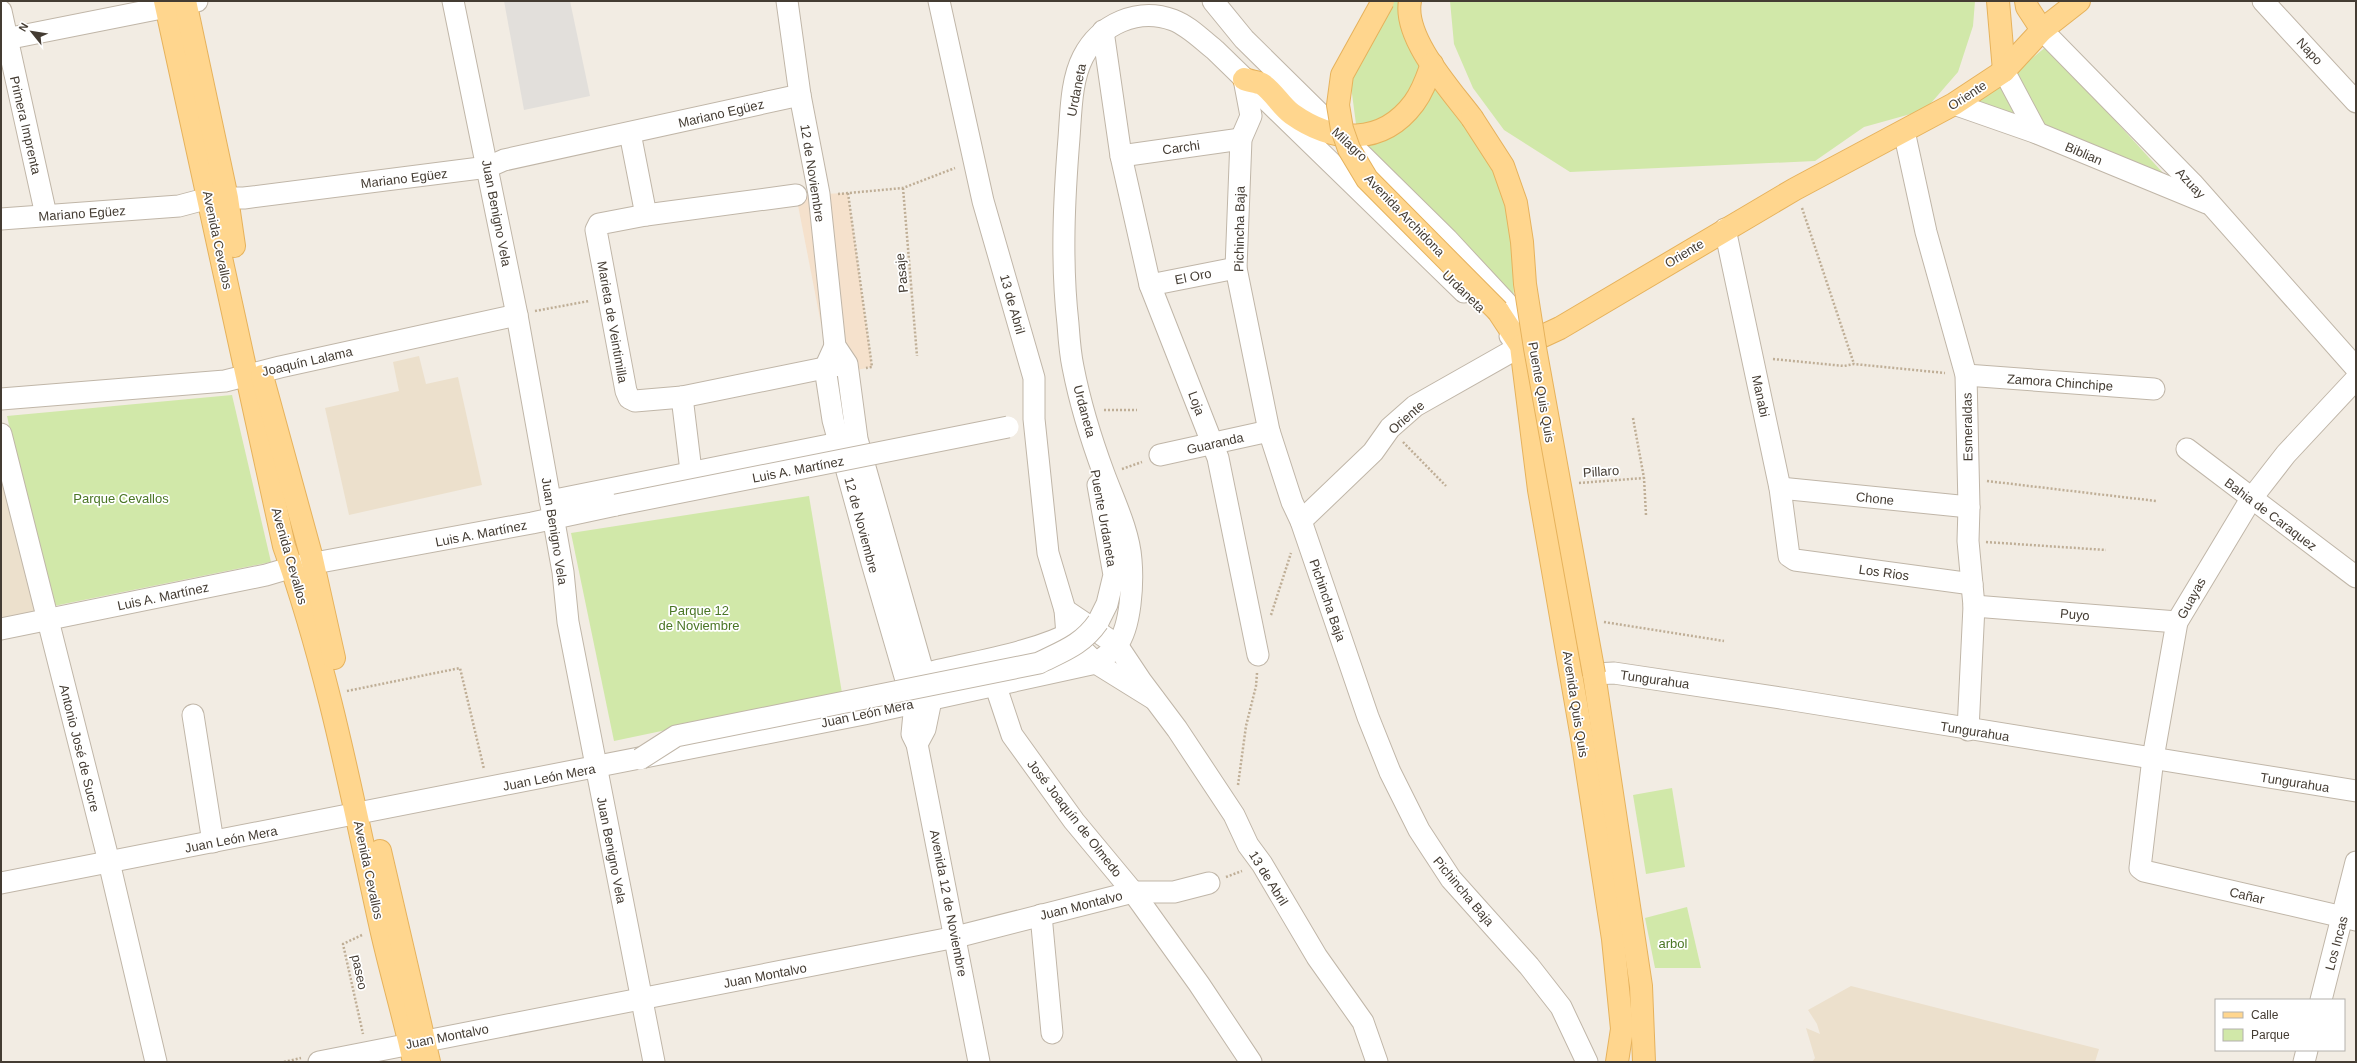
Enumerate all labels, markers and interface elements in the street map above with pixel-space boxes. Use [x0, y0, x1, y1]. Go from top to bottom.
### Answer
north arrow [12, 12, 52, 52]
text: N [16, 21, 31, 33]
street label: Napo [2294, 35, 2326, 68]
street label: Urdaneta [1064, 62, 1089, 118]
street label: Primera Imprenta [7, 75, 44, 176]
street label: Oriente [1945, 78, 1989, 113]
street label: Mariano Egüez [677, 96, 765, 131]
street label: 12 de Noviembre [797, 123, 828, 223]
street label: Milagro [1329, 124, 1370, 164]
street label: Carchi [1161, 137, 1201, 158]
street label: Biblian [2063, 139, 2105, 168]
street label: Juan Benigno Vela [479, 158, 514, 268]
street label: Azuay [2173, 165, 2209, 202]
street label: Mariano Egüez [360, 166, 448, 191]
street label: Avenida Archidona [1362, 171, 1448, 260]
street label: Pichincha Baja [1231, 185, 1248, 272]
street label: Avenida Cevallos [200, 190, 235, 291]
street label: Mariano Egüez [38, 203, 126, 224]
street label: Oriente [1662, 236, 1706, 271]
street label: Pasaje [892, 252, 911, 293]
street label: Marieta de Veintimilla [594, 260, 631, 385]
street label: El Oro [1174, 266, 1213, 287]
street label: Urdaneta [1439, 267, 1489, 316]
street label: 13 de Abril [997, 273, 1028, 336]
street label: Puente Quis Quis [1525, 341, 1558, 444]
street label: Joaquín Lalama [260, 344, 355, 379]
street label: Zamora Chinchipe [2006, 371, 2113, 394]
street label: Manabi [1749, 374, 1772, 419]
street label: Urdaneta [1070, 383, 1099, 440]
street label: Loja [1185, 389, 1208, 418]
street label: Esmeraldas [1959, 392, 1976, 461]
street label: Oriente [1385, 398, 1427, 437]
street label: Guaranda [1185, 430, 1246, 457]
street label: Luis A. Martínez [751, 453, 845, 486]
street label: Pillaro [1582, 463, 1620, 480]
street label: Puente Urdaneta [1088, 468, 1120, 569]
street label: 12 de Noviembre [841, 475, 882, 575]
street label: Bahia de Caraquez [2222, 475, 2320, 554]
street label: Juan Benigno Vela [539, 476, 571, 587]
street label: Chone [1855, 489, 1895, 508]
park label: Parque Cevallos [73, 491, 169, 506]
street label: Avenida Cevallos [268, 506, 311, 607]
street label: Luis A. Martínez [434, 517, 528, 550]
street label: Pichincha Baja [1306, 557, 1349, 644]
street label: Los Rios [1858, 562, 1911, 584]
street label: Guayas [2174, 575, 2209, 621]
street label: Luis A. Martínez [116, 579, 210, 614]
park label: Parque 12 de Noviembre [659, 603, 739, 633]
street label: Puyo [2060, 606, 2090, 623]
street label: Avenida Quis Quis [1560, 650, 1591, 759]
street label: Tungurahua [1619, 667, 1691, 692]
street label: Antonio José de Sucre [56, 683, 103, 813]
street label: Juan León Mera [820, 696, 915, 731]
street label: Tungurahua [1939, 719, 2011, 744]
street label: José Joaquín de Olmedo [1024, 757, 1125, 880]
street label: Juan León Mera [502, 761, 597, 794]
street label: Tungurahua [2259, 770, 2331, 795]
street label: Juan Benigno Vela [594, 795, 629, 905]
street label: Avenida Cevallos [351, 820, 386, 921]
street label: Juan León Mera [184, 823, 279, 856]
street label: Avenida 12 de Noviembre [927, 828, 970, 978]
street label: 13 de Abril [1246, 848, 1291, 908]
street label: Pichincha Baja [1430, 854, 1497, 930]
street label: Cañar [2228, 884, 2266, 907]
street label: Juan Montalvo [1038, 888, 1124, 923]
street label: Los Incas [2322, 914, 2351, 972]
park label: arbol [1659, 936, 1688, 951]
street label: paseo [348, 953, 371, 991]
street label: Juan Montalvo [722, 960, 808, 991]
legend [2215, 999, 2345, 1051]
text: Calle [2251, 1008, 2279, 1022]
street label: Juan Montalvo [404, 1021, 490, 1052]
text: Parque [2251, 1028, 2290, 1042]

